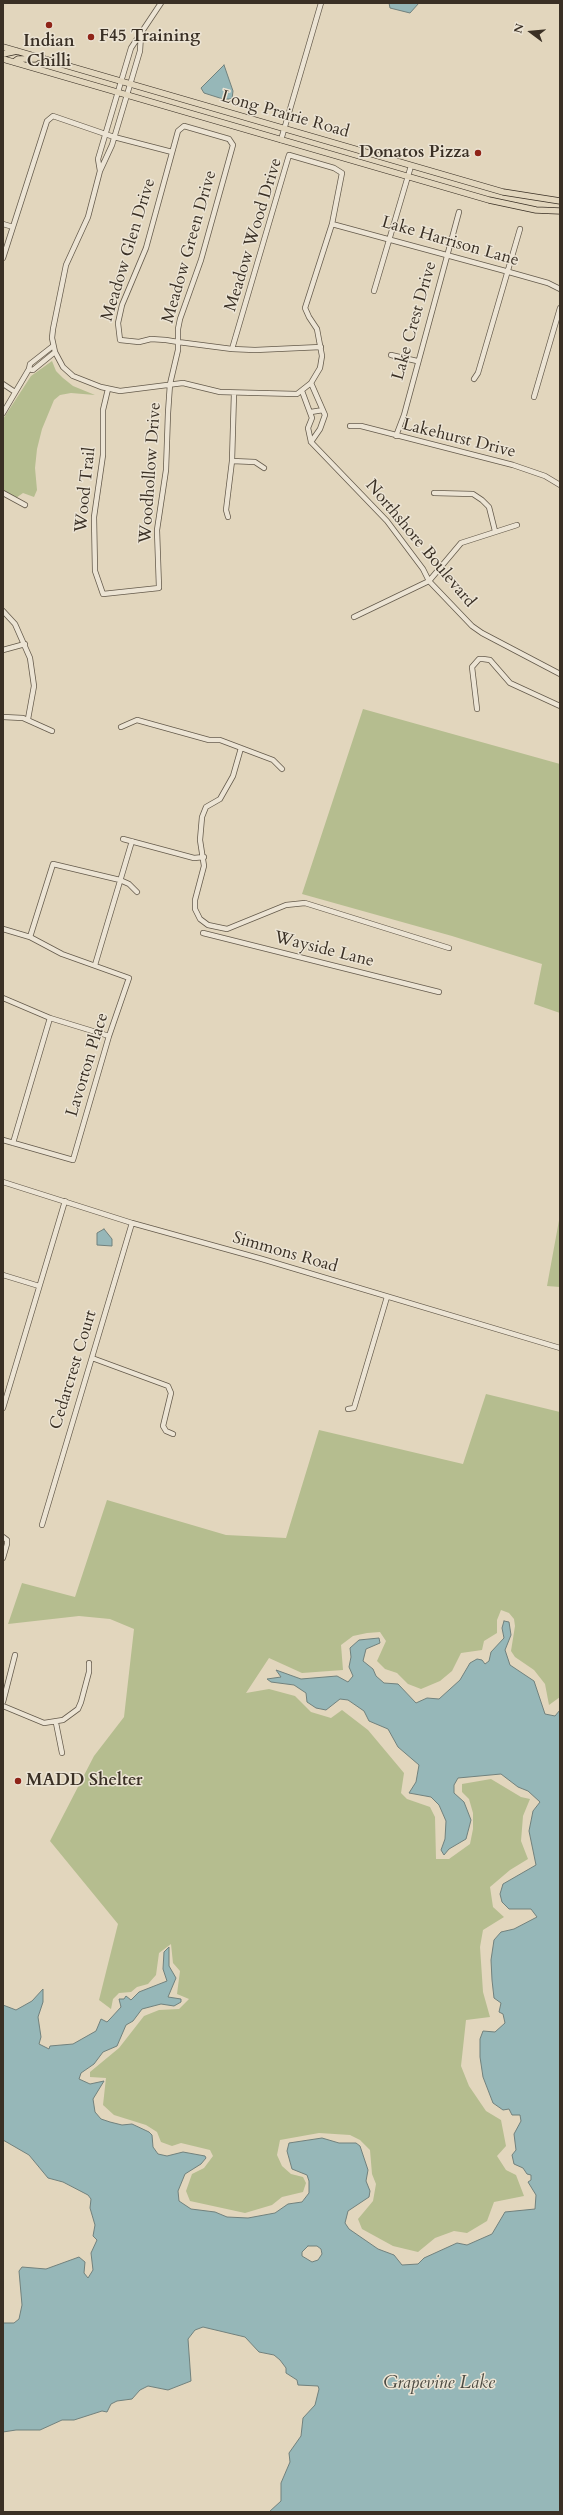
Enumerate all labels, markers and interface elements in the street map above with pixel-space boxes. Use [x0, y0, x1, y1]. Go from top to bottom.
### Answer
north arrow [511, 12, 551, 52]
marker: Indian Chilli [44, 20, 54, 30]
text: N [510, 22, 528, 35]
place label: F45 Training [99, 27, 200, 47]
place label: Indian Chilli [23, 32, 75, 72]
marker: F45 Training [86, 32, 96, 42]
street label: Long Prairie Road [219, 87, 351, 143]
place label: Donatos Pizza [359, 143, 470, 163]
marker: Donatos Pizza [473, 148, 483, 158]
street label: Meadow Wood Drive [221, 156, 287, 314]
street label: Meadow Green Drive [158, 168, 222, 326]
street label: Meadow Glen Drive [98, 176, 160, 324]
street label: Lake Harrison Lane [379, 213, 521, 271]
street label: Lake Crest Drive [388, 259, 442, 383]
street label: Woodhollow Drive [136, 402, 166, 544]
street label: Lakehurst Drive [400, 415, 518, 463]
street label: Wood Trail [71, 446, 101, 534]
street label: Northshore Boulevard [361, 476, 479, 612]
street label: Wayside Lane [272, 928, 376, 972]
street label: Lavorton Place [63, 1011, 113, 1119]
street label: Simmons Road [230, 1228, 340, 1278]
street label: Cedarcrest Court [46, 1308, 102, 1432]
place label: MADD Shelter [26, 1771, 143, 1791]
marker: MADD Shelter [13, 1776, 23, 1786]
water label: Grapevine Lake [383, 2373, 495, 2395]

